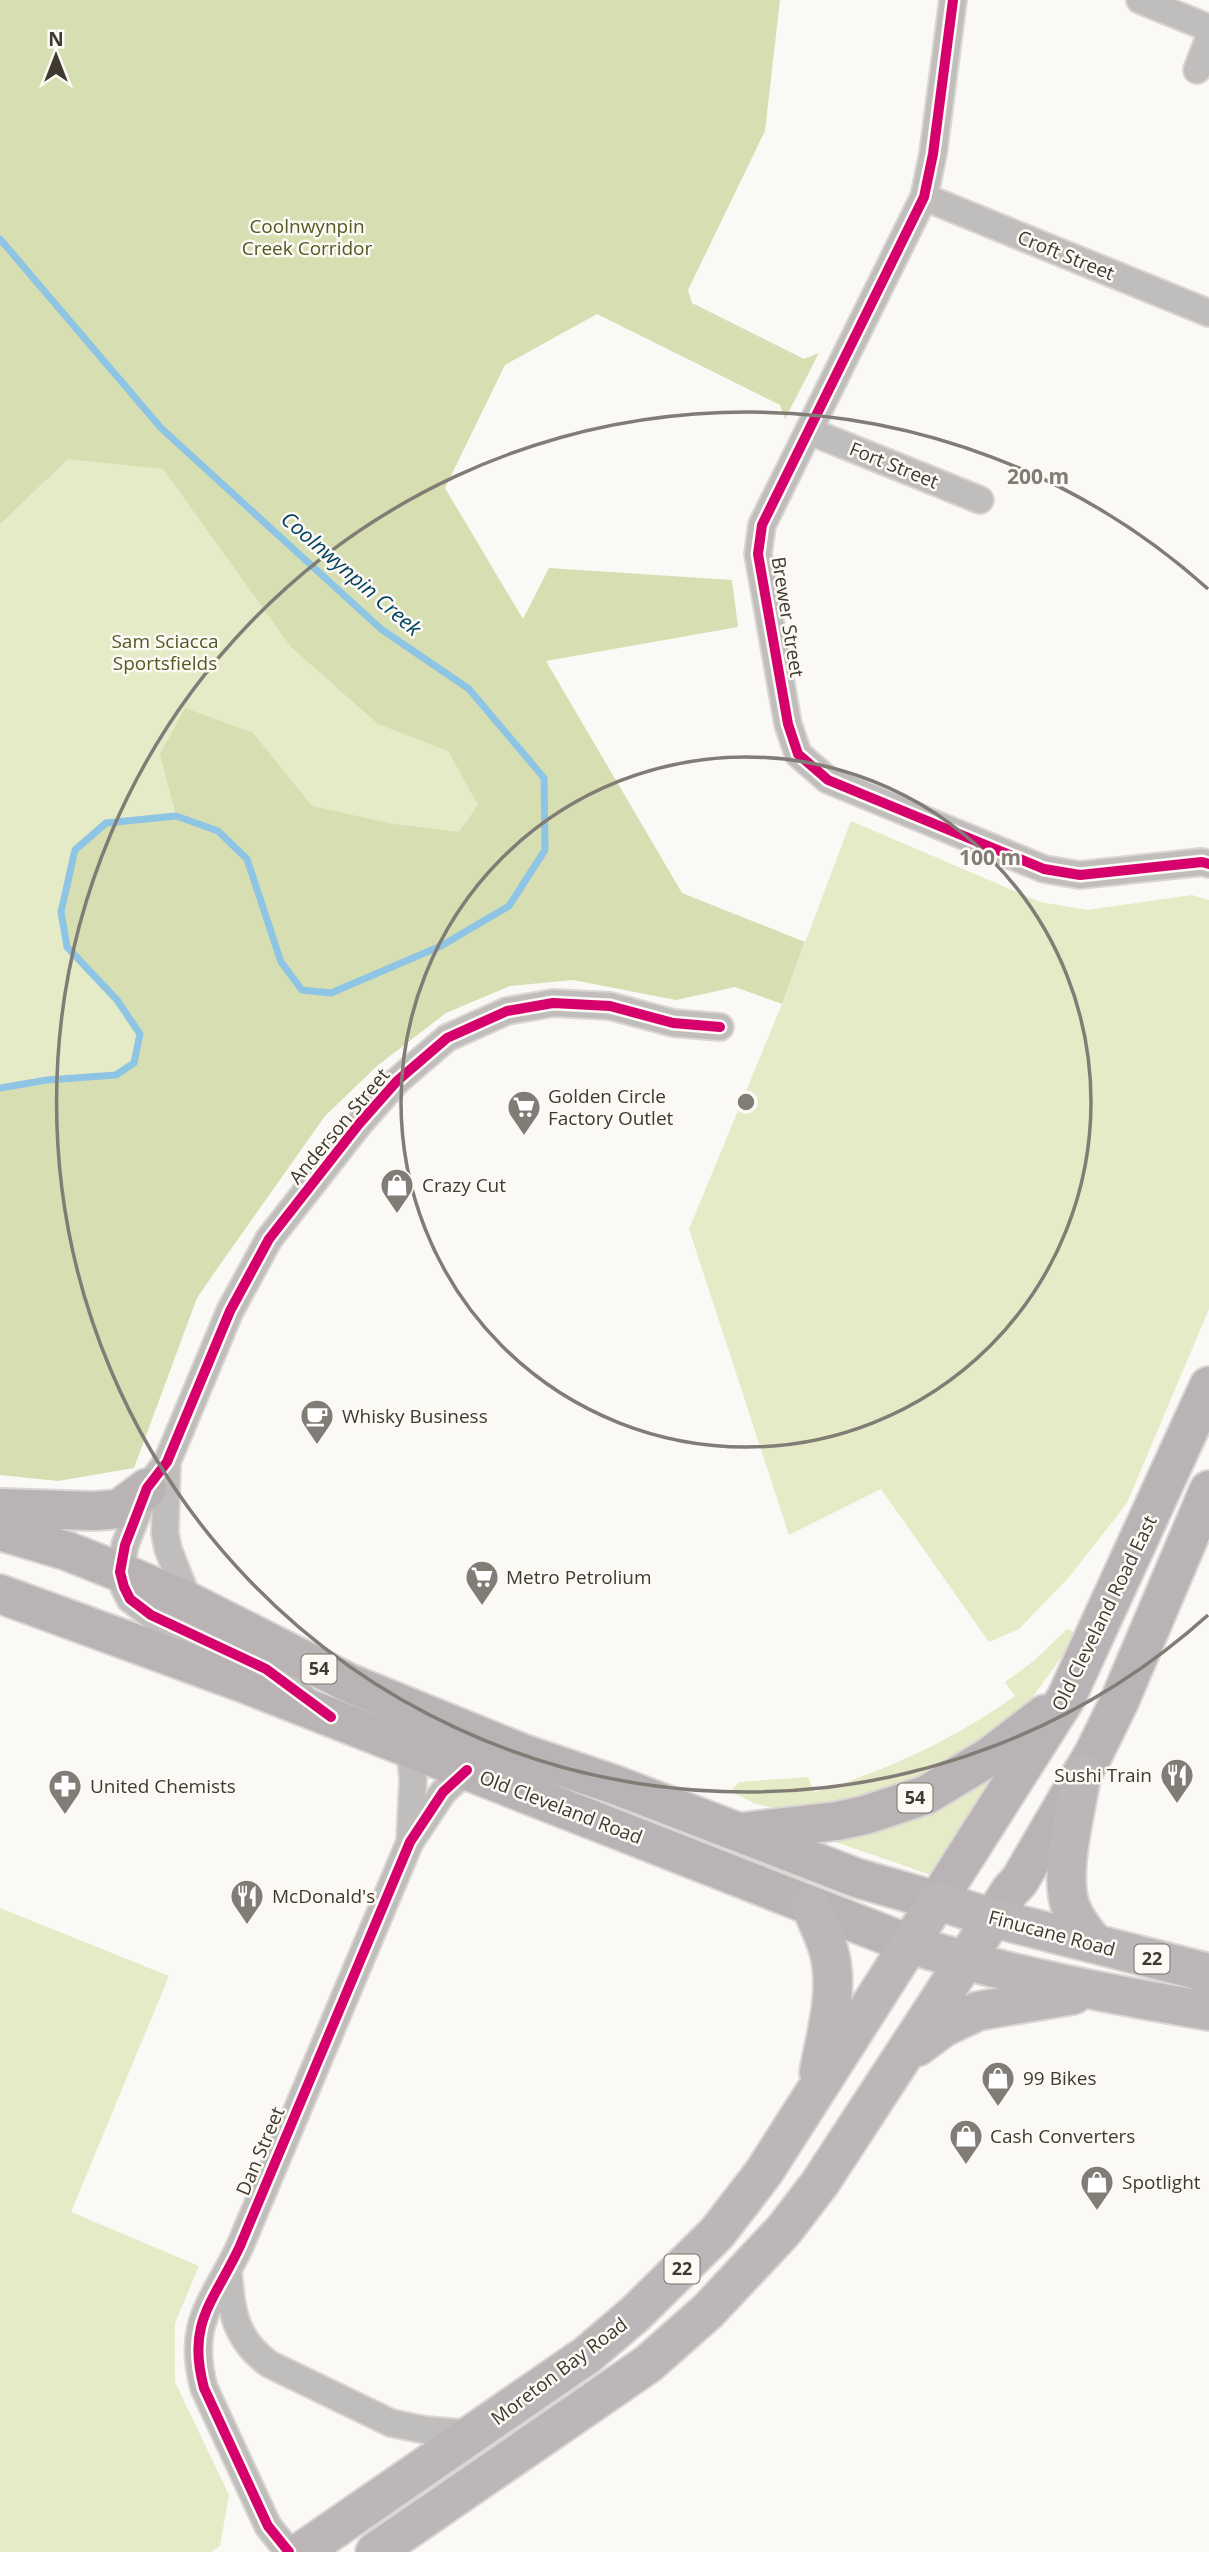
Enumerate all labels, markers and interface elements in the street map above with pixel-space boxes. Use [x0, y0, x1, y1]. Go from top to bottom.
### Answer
north arrow [21, 21, 91, 91]
text: N [48, 26, 64, 52]
park label: Coolnwynpin Creek Corridor [242, 213, 372, 261]
street label: Croft Street [1014, 224, 1119, 286]
street label: Fort Street [846, 435, 943, 495]
text: 200 m [1007, 462, 1069, 490]
water label: Coolnwynpin Creek [276, 505, 428, 642]
street label: Brewer Street [766, 555, 810, 679]
park label: Sam Sciacca Sportsfields [111, 628, 219, 676]
text: 100 m [959, 843, 1021, 871]
street label: Anderson Street [283, 1062, 395, 1189]
place label: Golden Circle Factory Outlet [548, 1083, 674, 1131]
supermarket icon: Golden Circle Factory Outlet [505, 1088, 543, 1137]
centre of rings [734, 1090, 758, 1114]
shop icon: Crazy Cut [378, 1166, 416, 1215]
place label: Crazy Cut [422, 1172, 506, 1198]
cafe icon: Whisky Business [298, 1397, 336, 1446]
place label: Whisky Business [342, 1403, 488, 1429]
street label: Old Cleveland Road East [1045, 1511, 1163, 1715]
supermarket icon: Metro Petrolium [463, 1558, 501, 1607]
place label: Metro Petrolium [506, 1564, 652, 1590]
road number: 54 [302, 1654, 336, 1684]
restaurant icon: Sushi Train [1158, 1756, 1196, 1805]
place label: Sushi Train [1054, 1762, 1152, 1788]
street label: Old Cleveland Road [476, 1764, 646, 1850]
pharmacy icon: United Chemists [46, 1767, 84, 1816]
place label: United Chemists [90, 1773, 236, 1799]
road number: 54 [898, 1783, 932, 1812]
restaurant icon: McDonald's [228, 1877, 266, 1926]
place label: McDonald's [272, 1883, 375, 1909]
street label: Finucane Road [986, 1904, 1118, 1962]
road number: 22 [1134, 1944, 1170, 1973]
shop icon: 99 Bikes [979, 2059, 1017, 2108]
place label: 99 Bikes [1023, 2065, 1096, 2091]
street label: Dan Street [230, 2102, 290, 2199]
shop icon: Cash Converters [947, 2117, 985, 2166]
place label: Cash Converters [990, 2123, 1135, 2149]
shop icon: Spotlight [1078, 2163, 1116, 2212]
place label: Spotlight [1122, 2169, 1201, 2195]
road number: 22 [664, 2255, 700, 2284]
street label: Moreton Bay Road [486, 2311, 632, 2431]

